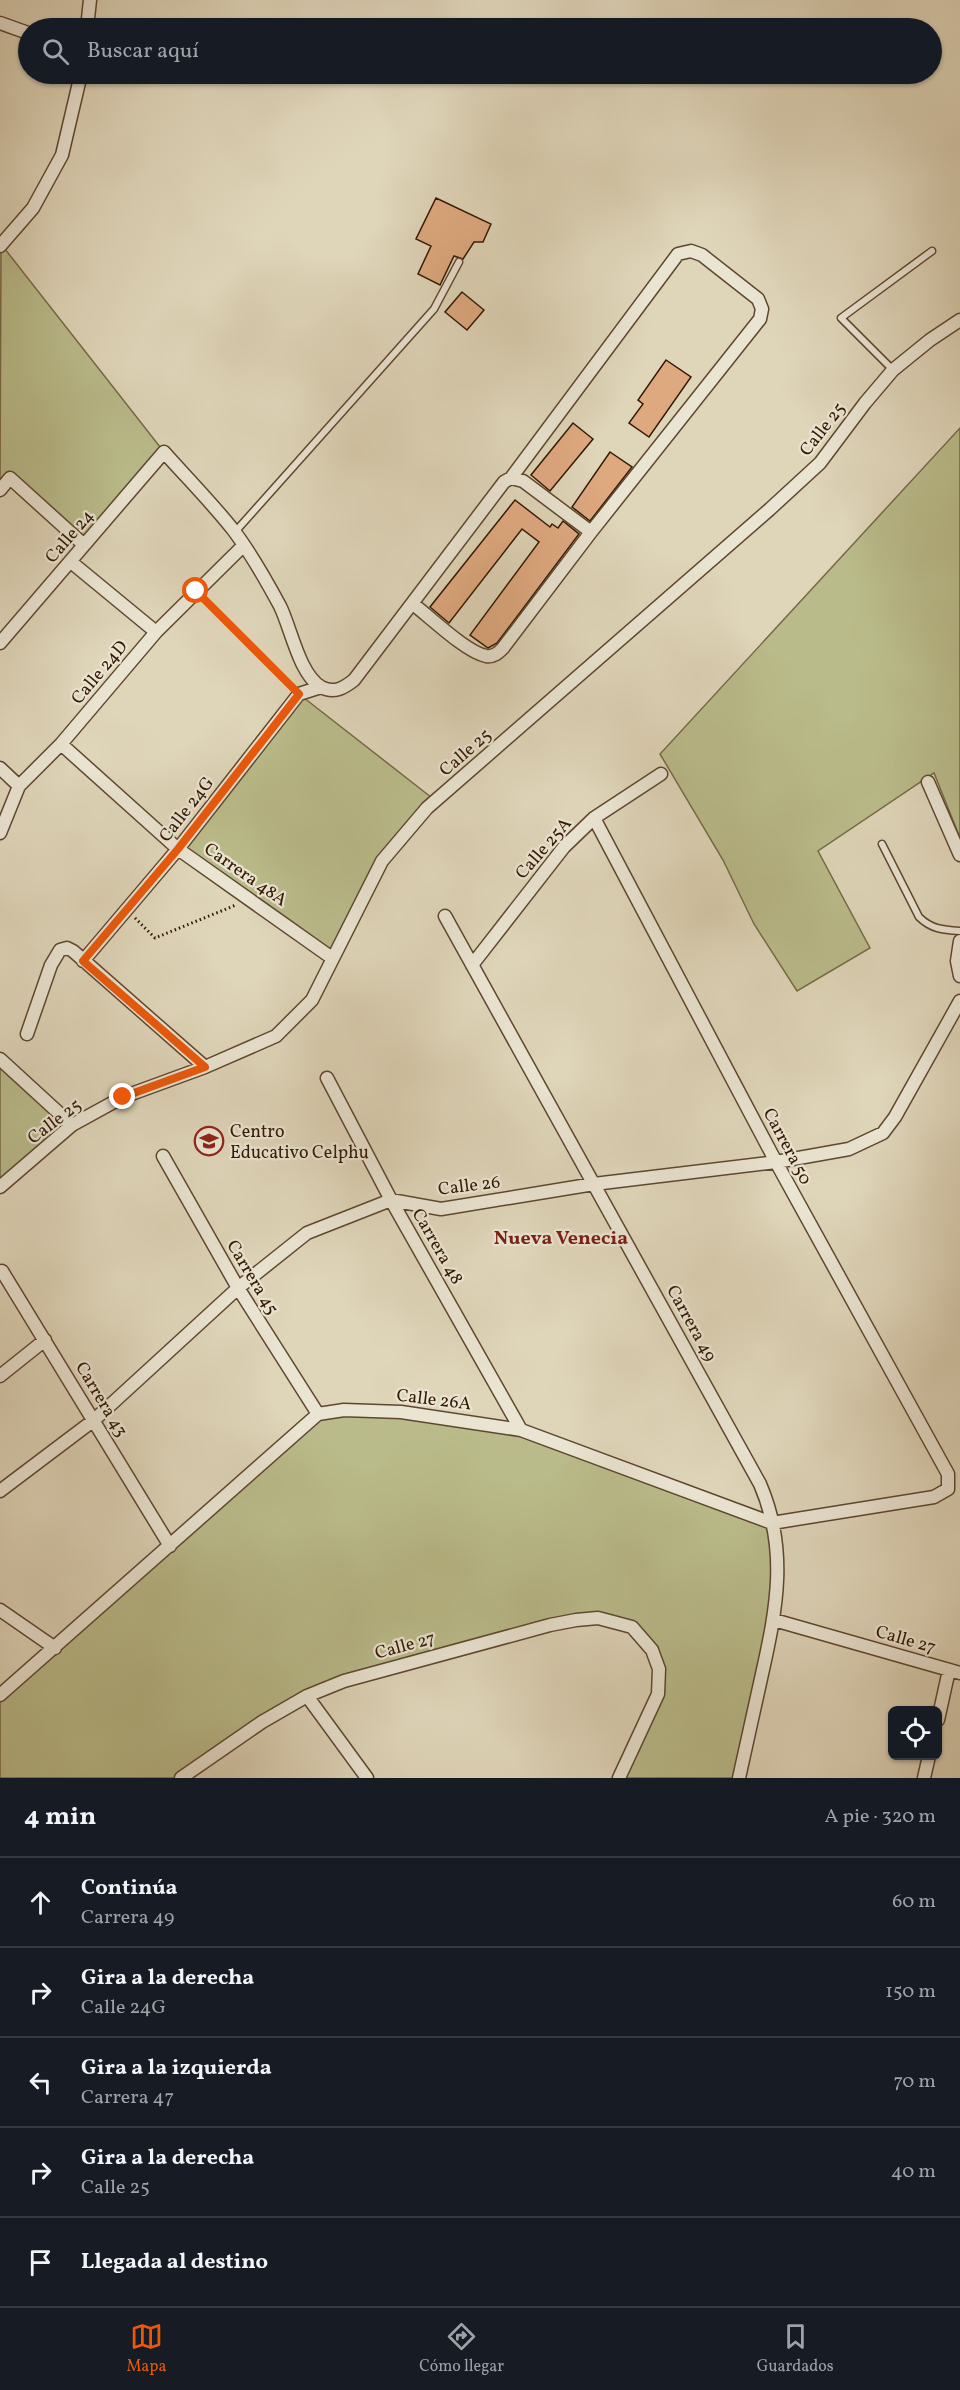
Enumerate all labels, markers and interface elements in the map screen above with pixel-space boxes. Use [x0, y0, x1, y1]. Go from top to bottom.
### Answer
search box [18, 18, 942, 84]
icon: search [39, 35, 72, 68]
text: Buscar aquí [87, 36, 199, 67]
street label: Calle 25 [794, 398, 852, 462]
street label: Calle 24 [40, 505, 100, 569]
route start [182, 577, 208, 603]
street label: Calle 24D [66, 636, 134, 710]
street label: Calle 25 [434, 723, 498, 783]
street label: Calle 24G [154, 772, 221, 848]
street label: Calle 25A [510, 812, 578, 885]
street label: Carrera 48A [198, 837, 292, 913]
route end [109, 1083, 135, 1109]
street label: Calle 25 [23, 1094, 87, 1151]
street label: Carrera 50 [756, 1104, 817, 1190]
place label: Centro Educativo Celphu [230, 1120, 369, 1166]
school or university icon: Centro Educativo Celphu [193, 1125, 225, 1157]
street label: Calle 26 [437, 1170, 502, 1203]
street label: Carrera 48 [405, 1204, 469, 1289]
district label: Nueva Venecia [494, 1225, 628, 1253]
street label: Carrera 45 [220, 1236, 284, 1320]
street label: Carrera 49 [659, 1281, 722, 1367]
street label: Carrera 43 [68, 1357, 133, 1442]
street label: Calle 26A [395, 1384, 473, 1418]
street label: Calle 27 [873, 1620, 939, 1661]
street label: Calle 27 [372, 1626, 438, 1666]
map controls [888, 1706, 942, 1760]
button: locate [888, 1706, 942, 1760]
text: 4 min [24, 1799, 96, 1835]
text: A pie · 320 m [825, 1803, 936, 1831]
text: Continúa [81, 1873, 178, 1904]
icon: ahead [24, 1886, 57, 1919]
text: 60 m [892, 1888, 936, 1916]
text: Carrera 49 [81, 1904, 174, 1932]
text: Gira a la derecha [81, 1963, 254, 1994]
icon: right [24, 1976, 57, 2009]
text: 150 m [885, 1978, 936, 2006]
text: Calle 24G [81, 1994, 166, 2022]
text: Gira a la izquierda [81, 2053, 272, 2084]
icon: left [24, 2066, 57, 2099]
text: 70 m [893, 2068, 936, 2096]
text: Carrera 47 [81, 2084, 174, 2112]
text: Gira a la derecha [81, 2143, 254, 2174]
icon: right [24, 2156, 57, 2189]
text: 40 m [891, 2158, 936, 2186]
text: Calle 25 [81, 2174, 150, 2202]
icon: arrive [24, 2246, 57, 2279]
text: Llegada al destino [81, 2247, 268, 2278]
tab: Mapa [126, 2320, 166, 2378]
tab: Cómo llegar [419, 2320, 504, 2378]
tab: Guardados [757, 2320, 834, 2378]

